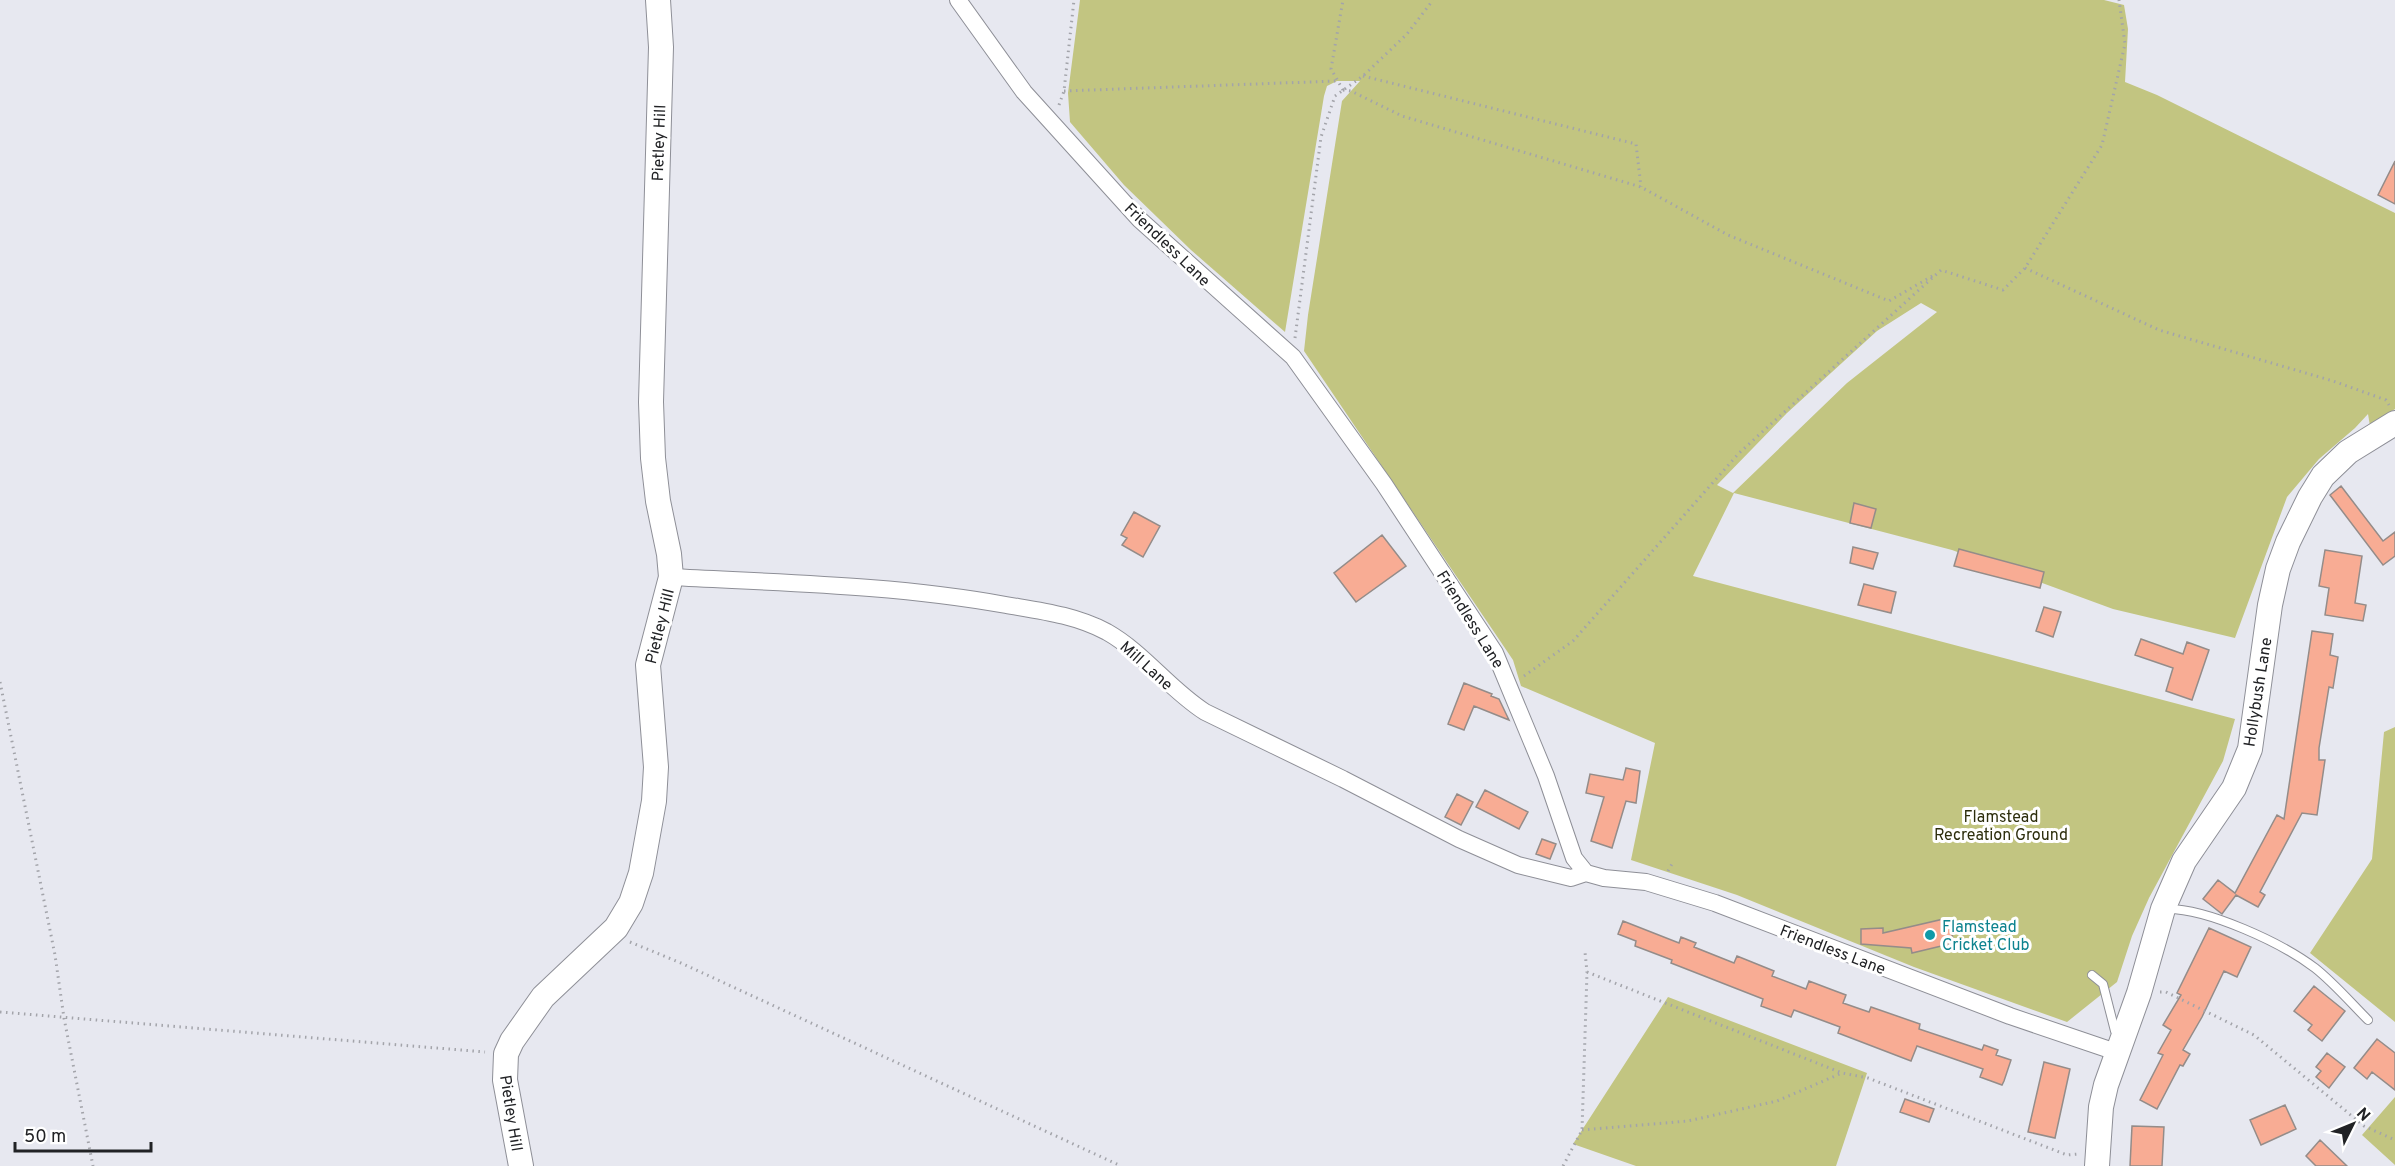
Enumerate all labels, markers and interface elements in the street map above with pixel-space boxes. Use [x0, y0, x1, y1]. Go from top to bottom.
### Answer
street label: Pietley Hill [649, 104, 671, 182]
street label: Friendless Lane [1119, 199, 1214, 291]
street label: Friendless Lane [1431, 567, 1507, 673]
street label: Pietley Hill [642, 587, 680, 666]
street label: Hollybush Lane [2240, 636, 2278, 749]
street label: Mill Lane [1115, 637, 1176, 695]
park label: Flamstead Recreation Ground [1934, 808, 2068, 846]
place label: Flamstead Cricket Club [1942, 918, 2029, 956]
street label: Friendless Lane [1776, 921, 1888, 980]
marker: Flamstead Cricket Club [1923, 928, 1937, 942]
street label: Pietley Hill [494, 1074, 526, 1153]
north arrow [2323, 1094, 2383, 1154]
text: N [2351, 1104, 2374, 1126]
scale bar [15, 1115, 152, 1153]
text: 50 m [24, 1126, 66, 1149]

